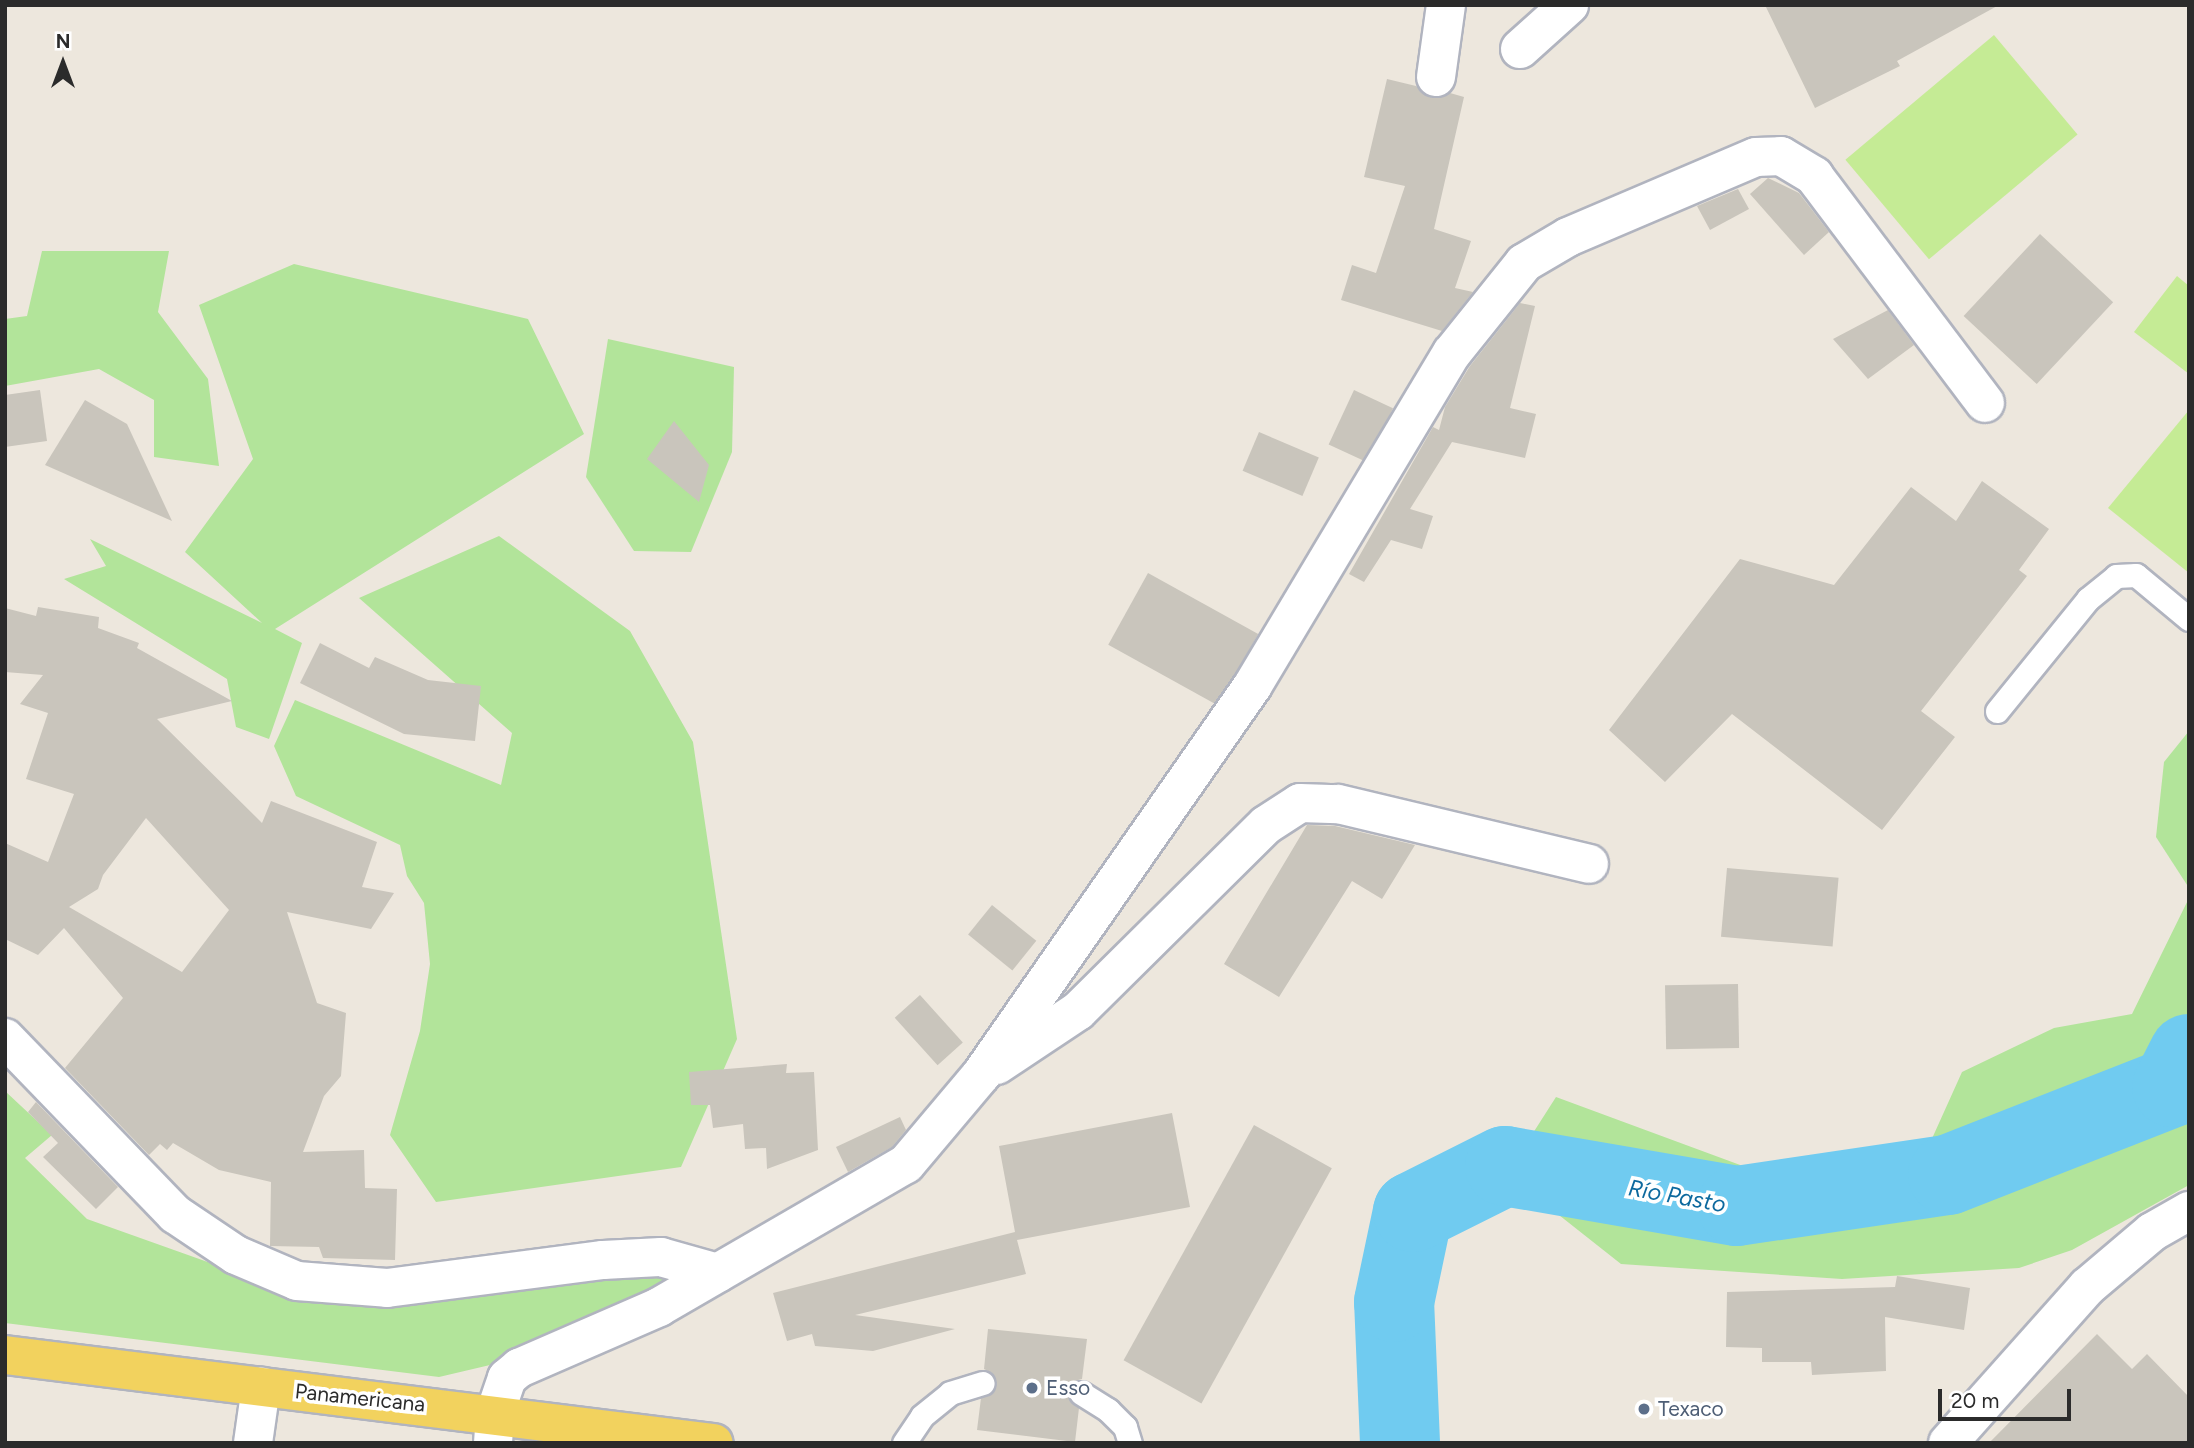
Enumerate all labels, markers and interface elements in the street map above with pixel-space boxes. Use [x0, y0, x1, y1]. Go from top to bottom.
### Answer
north arrow [28, 28, 98, 98]
text: N [56, 30, 70, 53]
water label: Río Pasto [1626, 1174, 1728, 1218]
scale bar [1942, 1374, 2075, 1418]
place label: Esso [1046, 1375, 1090, 1401]
street label: Panamericana [294, 1379, 426, 1417]
marker: Esso [1024, 1380, 1040, 1396]
text: 20 m [1951, 1388, 1999, 1413]
place label: Texaco [1658, 1396, 1724, 1422]
marker: Texaco [1636, 1401, 1652, 1417]

